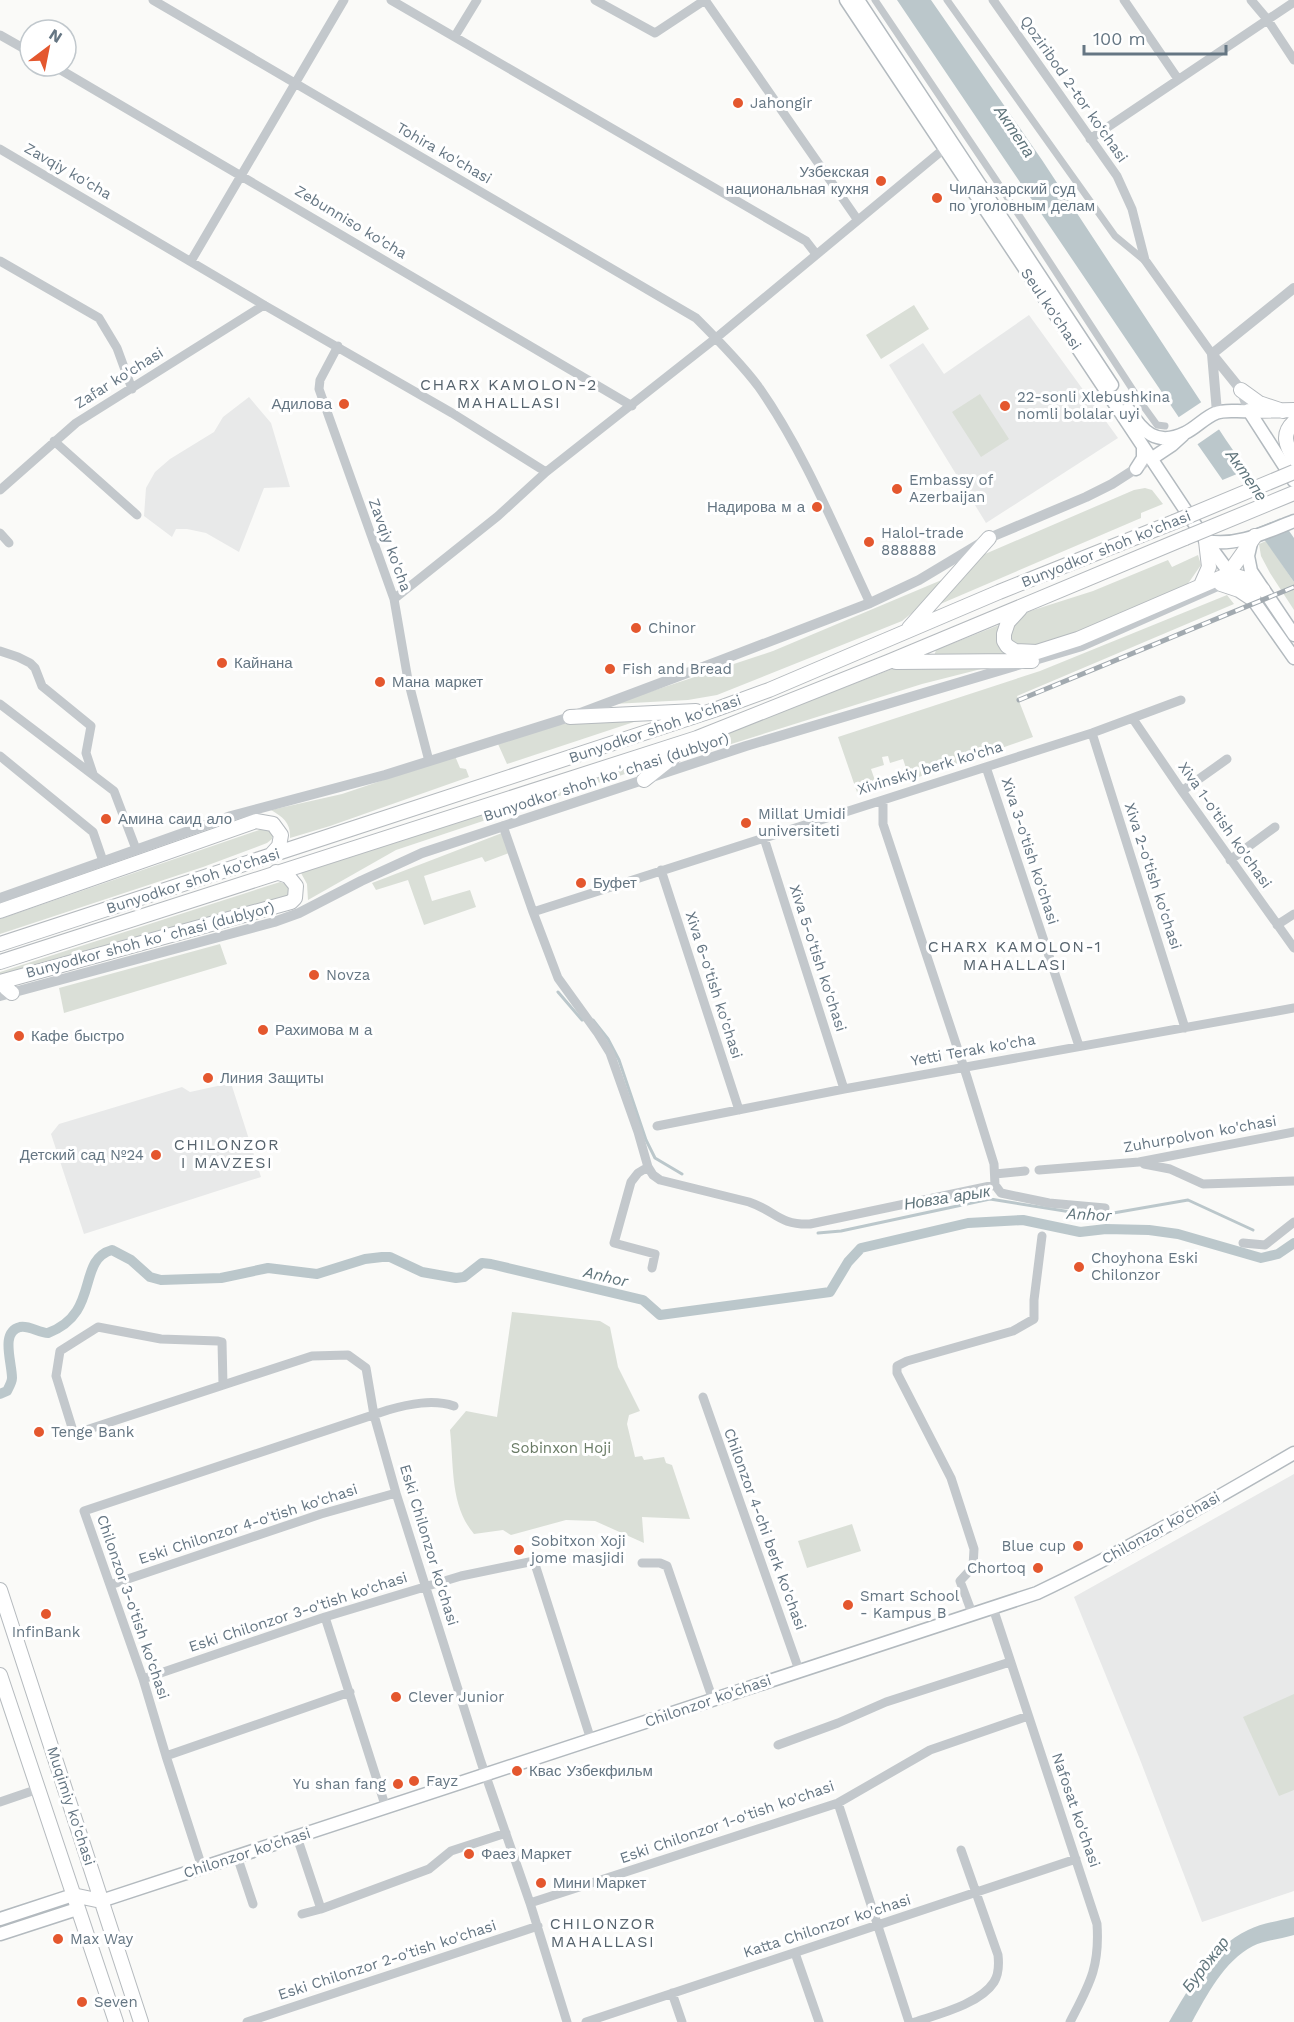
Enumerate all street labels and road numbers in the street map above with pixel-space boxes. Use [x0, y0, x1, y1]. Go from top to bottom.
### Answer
street label: Qoziribod 2-tor ko‘chasi [1016, 12, 1132, 166]
street label: Tohira ko'chasi [393, 118, 495, 188]
street label: Zavqiy ko'cha [21, 139, 115, 203]
street label: Zebunniso ko'cha [292, 181, 411, 263]
street label: Seul ko'chasi [1017, 265, 1085, 353]
street label: Zafar ko'chasi [71, 344, 167, 412]
street label: Zavqiy ko'cha [365, 496, 415, 594]
street label: Bunyodkor shoh ko'chasi [1019, 507, 1193, 591]
street label: Bunyodkor shoh ko'chasi [566, 691, 744, 767]
street label: Bunyodkor shoh koʻchasi (dublyor) [481, 729, 731, 825]
street label: Xivinskiy berk ko'cha [855, 737, 1005, 799]
street label: Xiva 1-o'tish ko'chasi [1175, 758, 1275, 892]
street label: Xiva 3-o'tish ko'chasi [998, 775, 1062, 927]
street label: Xiva 2-o'tish ko'chasi [1121, 800, 1185, 952]
street label: Bunyodkor shoh ko'chasi [104, 844, 282, 918]
street label: Xiva 5-o'tish ko'chasi [786, 882, 850, 1034]
street label: Bunyodkor shoh koʻchasi (dublyor) [24, 898, 276, 982]
street label: Xiva 6-o'tish ko'chasi [682, 909, 746, 1061]
street label: Yetti Terak ko'cha [909, 1030, 1037, 1070]
street label: Zuhurpolvon ko'chasi [1122, 1112, 1278, 1156]
street label: Chilonzor 4-chi berk ko'chasi [720, 1426, 810, 1632]
street label: Eski Chilonzor ko'chasi [396, 1462, 462, 1628]
street label: Eski Chilonzor 4-o'tish ko'chasi [136, 1480, 360, 1568]
street label: Chilonzor ko'chasi [1099, 1488, 1223, 1568]
street label: Chilonzor 3-o'tish ko'chasi [93, 1513, 173, 1701]
street label: Eski Chilonzor 3-o'tish ko'chasi [186, 1568, 410, 1656]
street label: Chilonzor ko'chasi [642, 1671, 774, 1731]
street label: Muqimiy ko'chasi [43, 1744, 99, 1868]
street label: Nafosat ko'chasi [1048, 1750, 1104, 1870]
street label: Eski Chilonzor 1-o'tish ko'chasi [617, 1777, 837, 1867]
street label: Chilonzor ko'chasi [181, 1824, 313, 1882]
street label: Katta Chilonzor ko'chasi [741, 1890, 913, 1962]
street label: Eski Chilonzor 2-o'tish ko'chasi [276, 1916, 498, 2004]

